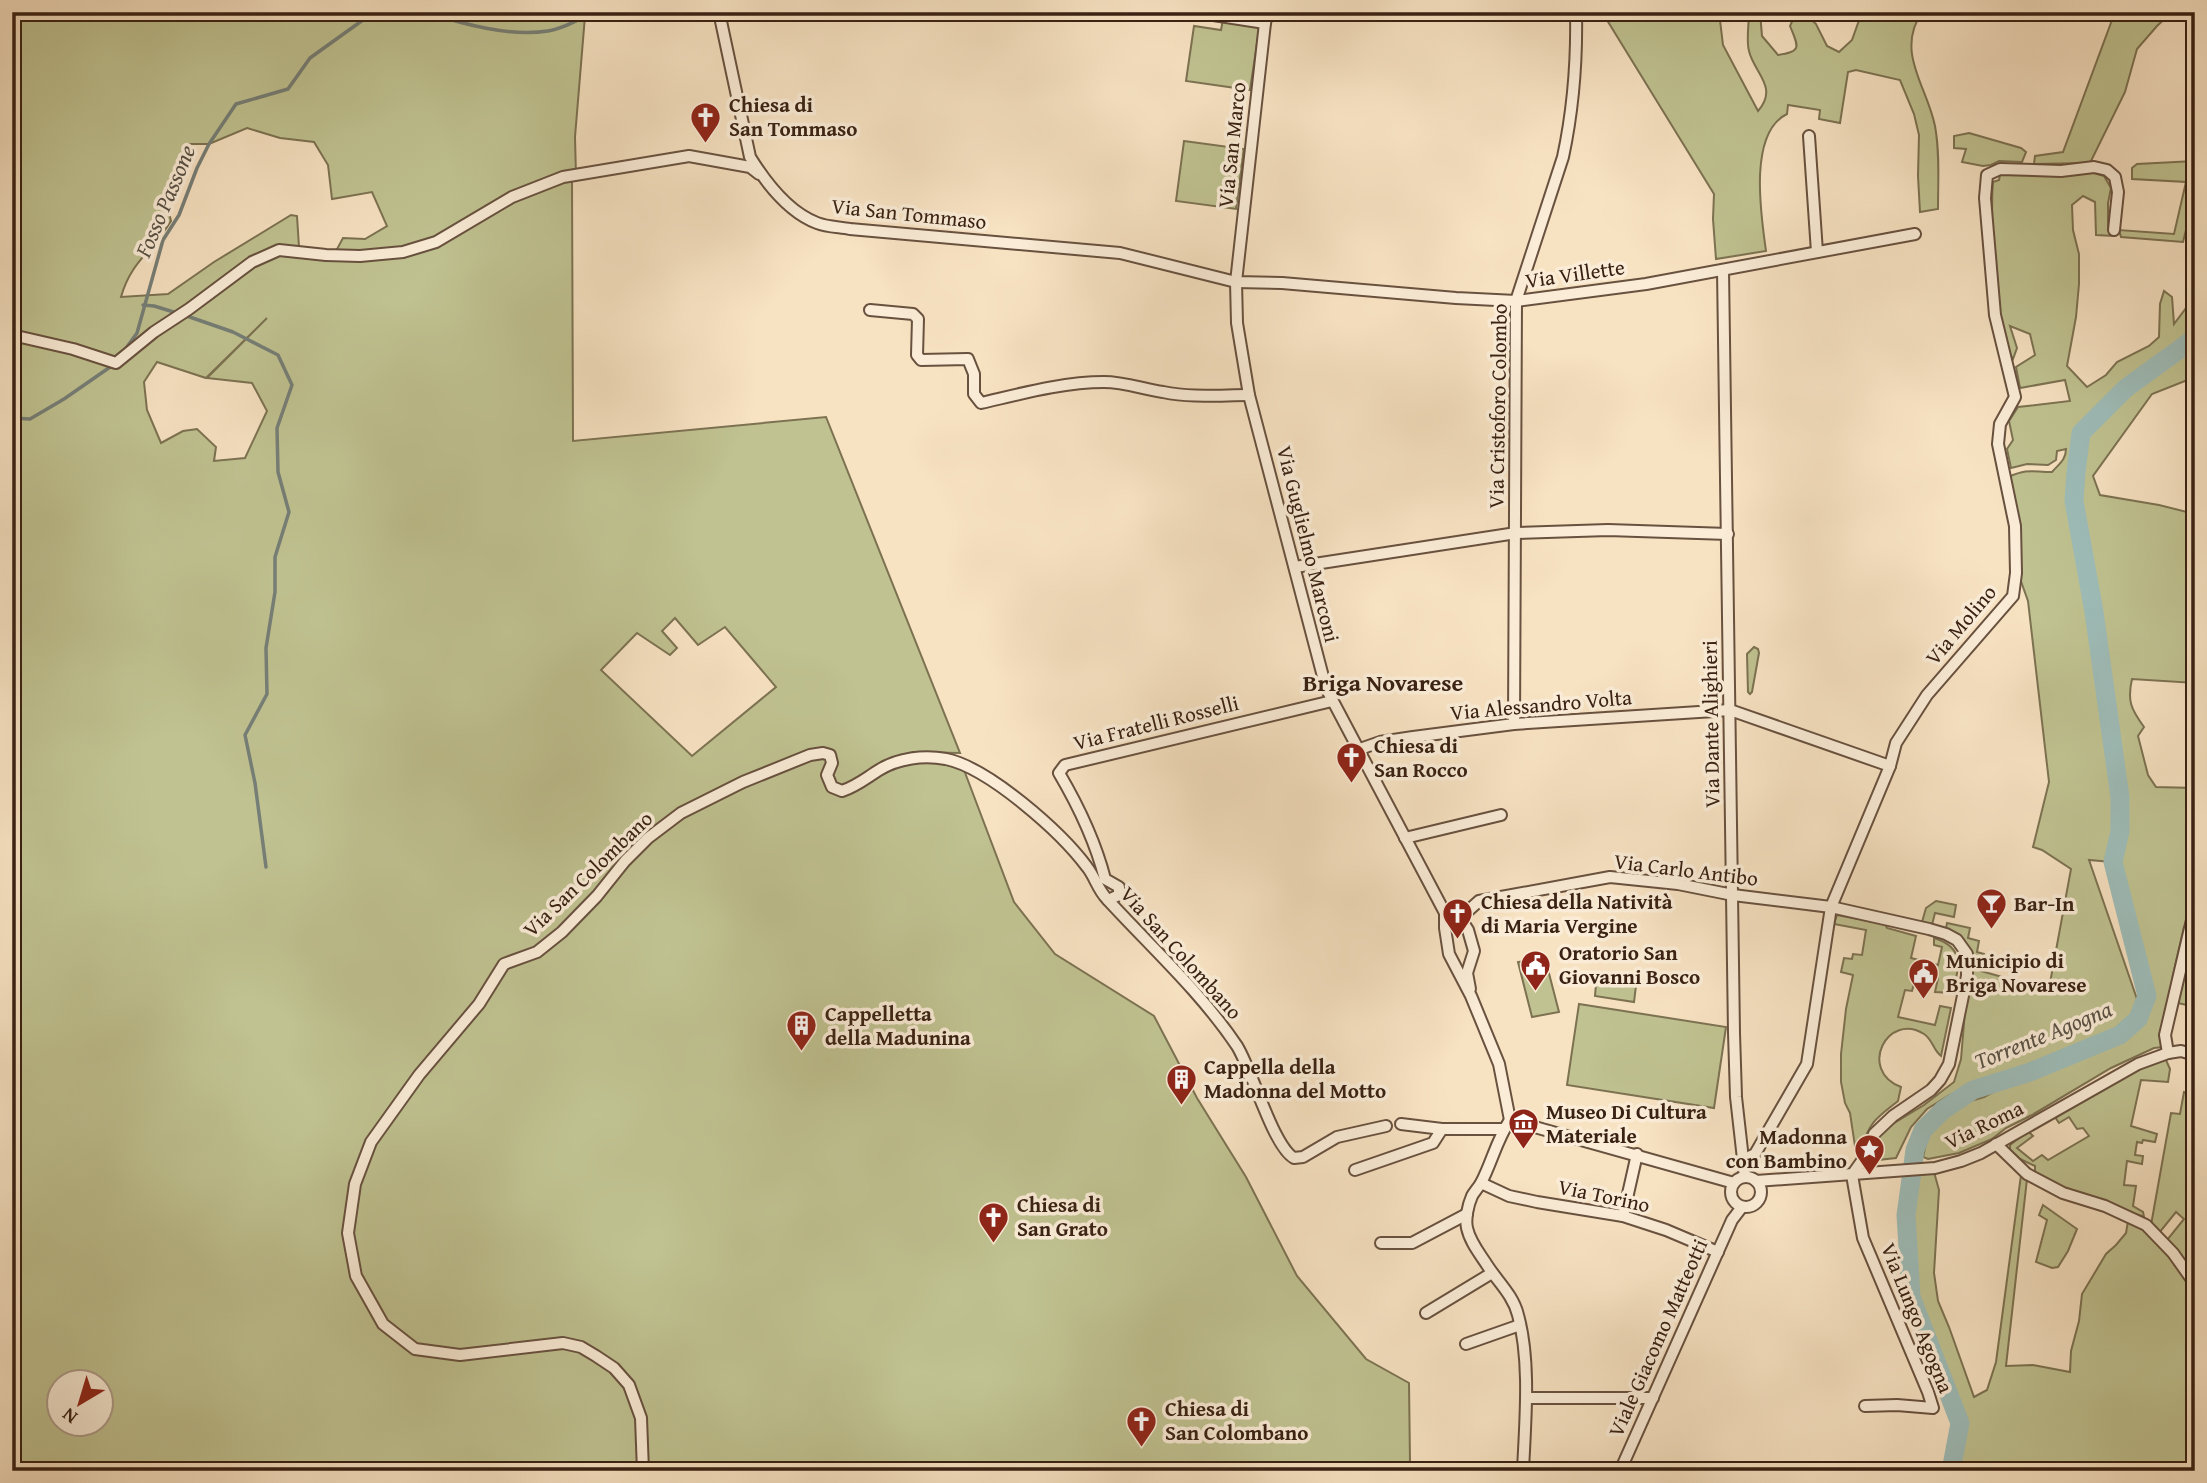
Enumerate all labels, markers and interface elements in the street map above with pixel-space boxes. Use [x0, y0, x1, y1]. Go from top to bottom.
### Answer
street label: Via San Marco [1209, 81, 1254, 209]
place label: Chiesa di San Tommaso [729, 89, 858, 144]
church icon: Chiesa di San Tommaso [689, 100, 723, 144]
water label: Fosso Passone [126, 139, 203, 263]
street label: Via San Tommaso [830, 190, 988, 237]
street label: Via Villette [1523, 251, 1627, 296]
street label: Via Cristoforo Colombo [1480, 303, 1515, 509]
street label: Via Guglielmo Marconi [1269, 442, 1348, 646]
street label: Via Molino [1918, 578, 2003, 672]
street label: Via Dante Alighieri [1694, 640, 1727, 808]
district label: Briga Novarese [1303, 665, 1463, 700]
street label: Via Alessandro Volta [1449, 681, 1633, 728]
street label: Via Fratelli Rosselli [1070, 687, 1242, 758]
place label: Chiesa di San Rocco [1374, 730, 1468, 785]
church icon: Chiesa di San Rocco [1334, 741, 1368, 785]
street label: Via San Colombano [516, 803, 660, 944]
street label: Via Carlo Antibo [1612, 845, 1760, 894]
street label: Via San Colombano [1113, 879, 1250, 1026]
place label: Chiesa della Natività di Maria Vergine [1481, 886, 1673, 941]
bar icon: Bar-In [1974, 887, 2008, 931]
place label: Bar-In [2014, 888, 2075, 919]
church icon: Chiesa della Natività di Maria Vergine [1441, 897, 1475, 941]
place label: Oratorio San Giovanni Bosco [1559, 937, 1700, 992]
place label: Municipio di Briga Novarese [1946, 945, 2087, 1000]
public building icon: Oratorio San Giovanni Bosco [1519, 948, 1553, 992]
public building icon: Municipio di Briga Novarese [1906, 956, 1940, 1000]
water label: Torrente Agogna [1969, 992, 2117, 1077]
place label: Cappelletta della Madunina [825, 998, 971, 1053]
building icon: Cappelletta della Madunina [785, 1009, 819, 1053]
place label: Cappella della Madonna del Motto [1204, 1051, 1386, 1106]
building icon: Cappella della Madonna del Motto [1164, 1062, 1198, 1106]
street label: Via Roma [1939, 1092, 2028, 1157]
place label: Museo Di Cultura Materiale [1546, 1096, 1707, 1151]
museum icon: Museo Di Cultura Materiale [1506, 1107, 1540, 1151]
place label: Madonna con Bambino [1726, 1121, 1847, 1176]
place icon: Madonna con Bambino [1853, 1132, 1887, 1176]
street label: Via Torino [1555, 1171, 1653, 1220]
place label: Chiesa di San Grato [1017, 1189, 1108, 1244]
church icon: Chiesa di San Grato [977, 1200, 1011, 1244]
street label: Viale Giacomo Matteotti [1600, 1234, 1715, 1442]
street label: Via Lungo Agogna [1873, 1238, 1962, 1398]
north arrow [46, 1368, 116, 1438]
place label: Chiesa di San Colombano [1165, 1393, 1308, 1448]
text: N [56, 1401, 83, 1431]
church icon: Chiesa di San Colombano [1125, 1404, 1159, 1448]

